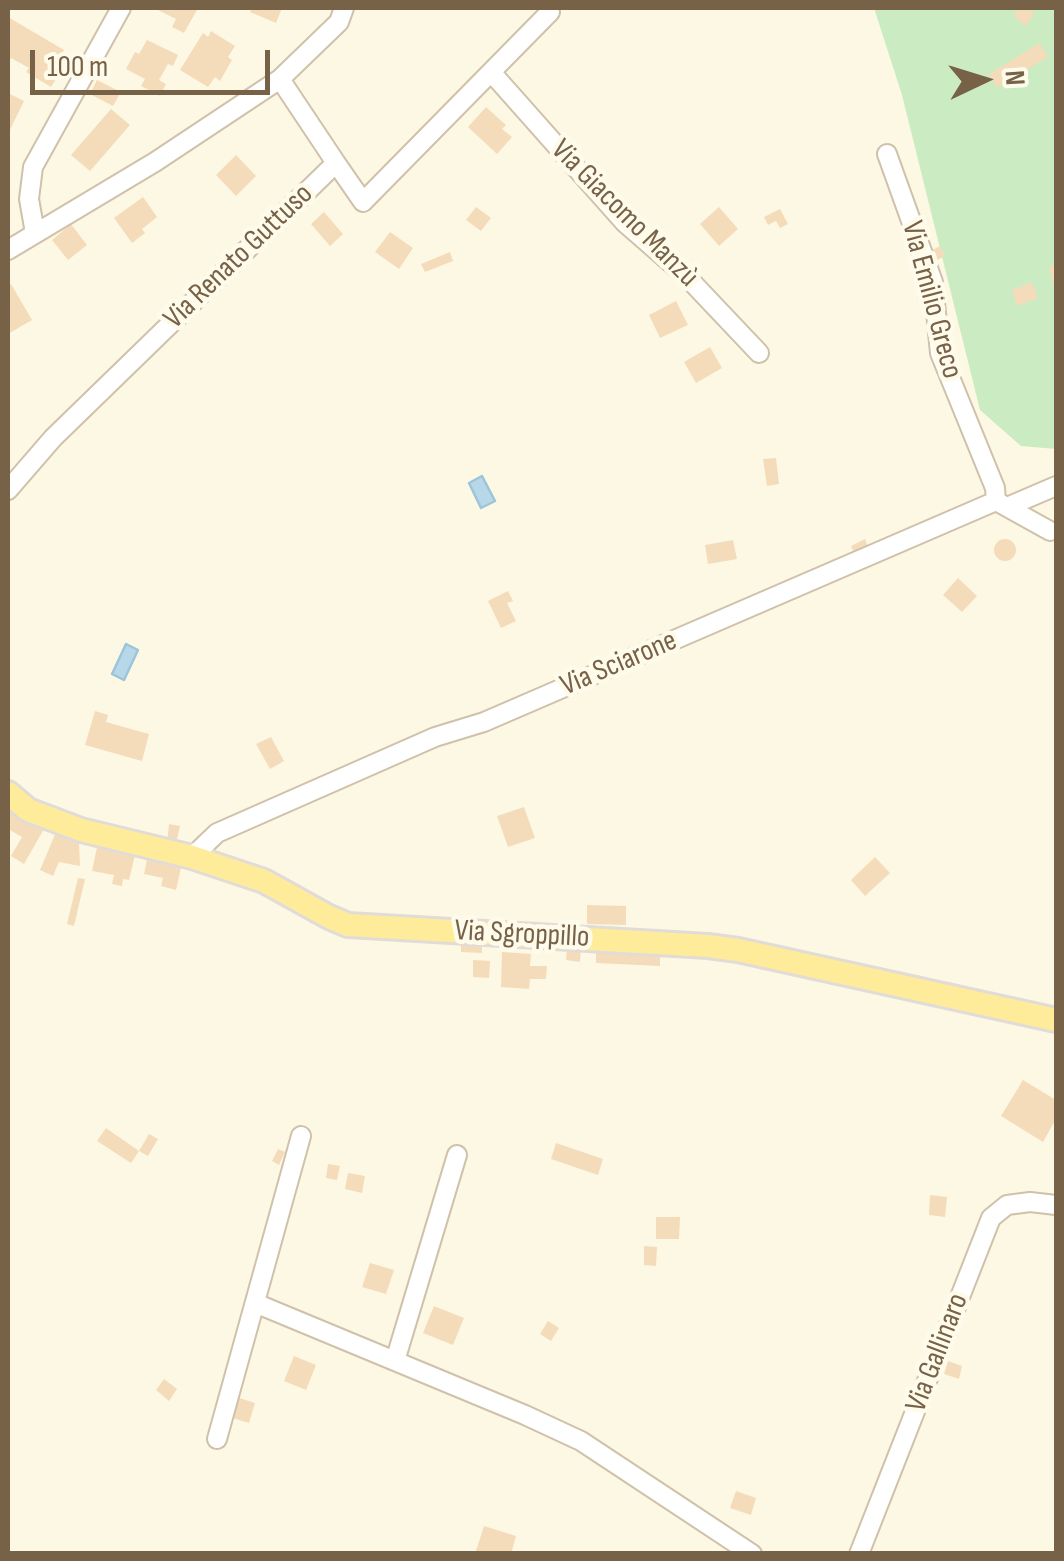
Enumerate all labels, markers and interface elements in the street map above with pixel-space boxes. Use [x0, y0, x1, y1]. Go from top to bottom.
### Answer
scale bar [35, 30, 275, 92]
north arrow [934, 30, 1034, 130]
text: 100 m [47, 49, 108, 85]
text: N [997, 69, 1031, 86]
street label: Via Giacomo Manzù [543, 133, 705, 295]
street label: Via Renato Guttuso [157, 177, 321, 337]
street label: Via Emilio Greco [893, 218, 969, 382]
street label: Via Sciarone [555, 623, 683, 705]
street label: Via Sgroppillo [454, 913, 590, 957]
street label: Via Gallinaro [899, 1289, 977, 1417]

